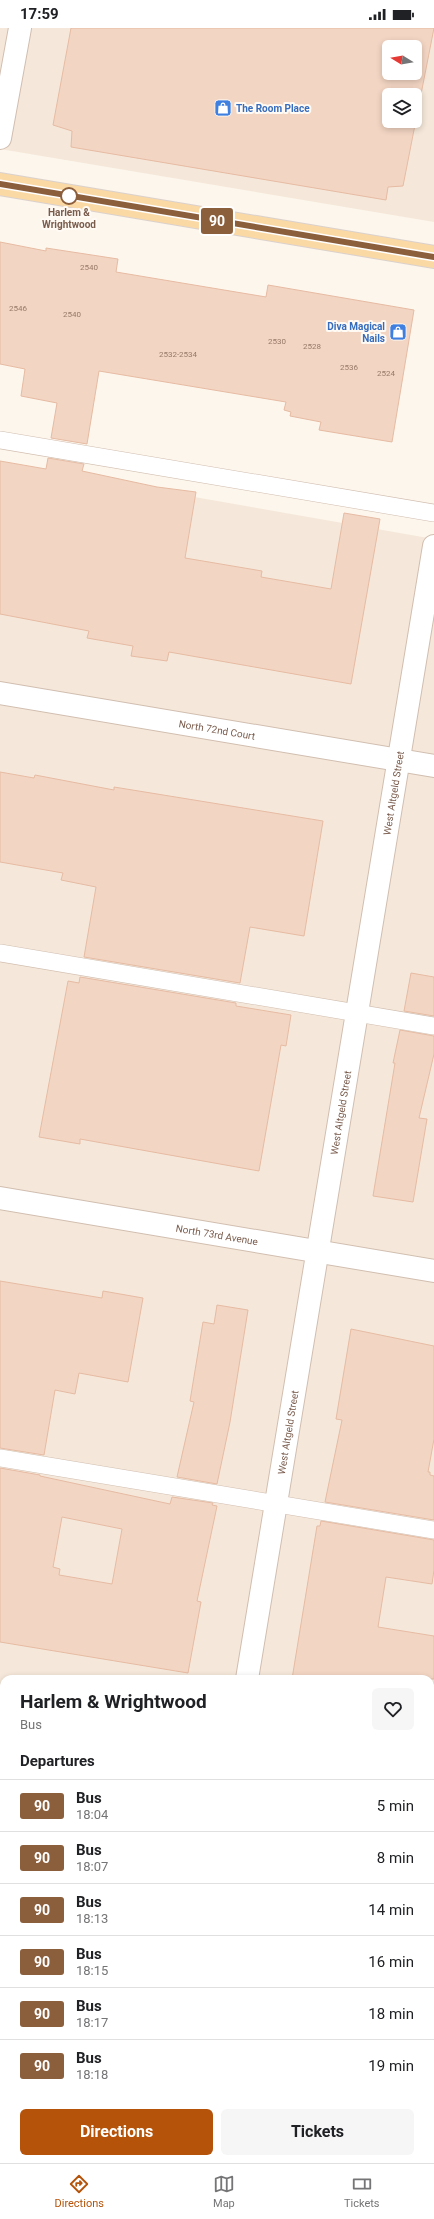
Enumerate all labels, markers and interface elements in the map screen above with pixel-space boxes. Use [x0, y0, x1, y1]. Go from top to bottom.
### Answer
text: 17:59 [20, 5, 59, 23]
north arrow [382, 40, 422, 80]
map controls [382, 40, 422, 128]
button: layers [382, 88, 422, 128]
shop icon: The Room Place [213, 98, 233, 118]
place label: The Room Place [236, 103, 310, 114]
marker: Harlem & Wrightwood [60, 187, 78, 205]
place label: Harlem & Wrightwood [42, 207, 96, 230]
line badge: 90 [199, 208, 235, 234]
text: 90 [209, 213, 225, 229]
house number: 2540 [80, 263, 98, 272]
house number: 2546 [9, 304, 27, 313]
house number: 2540 [63, 310, 81, 319]
place label: Diva Magical Nails [327, 321, 385, 344]
shop icon: Diva Magical Nails [388, 322, 408, 342]
house number: 2530 [268, 337, 286, 346]
house number: 2528 [303, 342, 321, 351]
house number: 2532-2534 [159, 350, 198, 359]
house number: 2536 [340, 363, 358, 372]
house number: 2524 [377, 369, 395, 378]
street label: North 72nd Court [178, 718, 256, 742]
street label: West Altgeld Street [381, 750, 406, 836]
street label: West Altgeld Street [329, 1070, 353, 1156]
street label: North 73rd Avenue [175, 1223, 259, 1247]
street label: West Altgeld Street [276, 1390, 301, 1475]
button: heart [372, 1688, 414, 1730]
text: Harlem & Wrightwood [20, 1690, 207, 1713]
text: Bus [20, 1717, 42, 1732]
text: Departures [20, 1752, 95, 1770]
text: Bus [76, 1789, 102, 1807]
text: 5 min [377, 1797, 414, 1815]
text: 90 [34, 1798, 50, 1814]
text: 18:04 [76, 1807, 108, 1822]
text: Bus [76, 1841, 102, 1859]
text: 8 min [377, 1849, 414, 1867]
text: 90 [34, 1850, 50, 1866]
text: 18:07 [76, 1859, 108, 1874]
text: Bus [76, 1893, 102, 1911]
text: 14 min [368, 1901, 414, 1919]
text: 90 [34, 1902, 50, 1918]
text: 18:13 [76, 1911, 108, 1926]
text: Bus [76, 1945, 102, 1963]
text: 16 min [368, 1953, 414, 1971]
text: 90 [34, 1954, 50, 1970]
text: 18:15 [76, 1963, 108, 1978]
text: Bus [76, 1997, 102, 2015]
text: 18 min [368, 2005, 414, 2023]
text: 90 [34, 2006, 50, 2022]
text: 18:17 [76, 2015, 108, 2030]
text: Bus [76, 2049, 102, 2067]
text: 19 min [368, 2057, 414, 2075]
text: 90 [34, 2058, 50, 2074]
text: 18:18 [76, 2067, 108, 2082]
button: Directions [20, 2109, 213, 2155]
button: Tickets [221, 2109, 414, 2155]
tab: Directions [55, 2173, 104, 2210]
tab: Map [213, 2173, 235, 2210]
tab: Tickets [344, 2173, 380, 2210]

